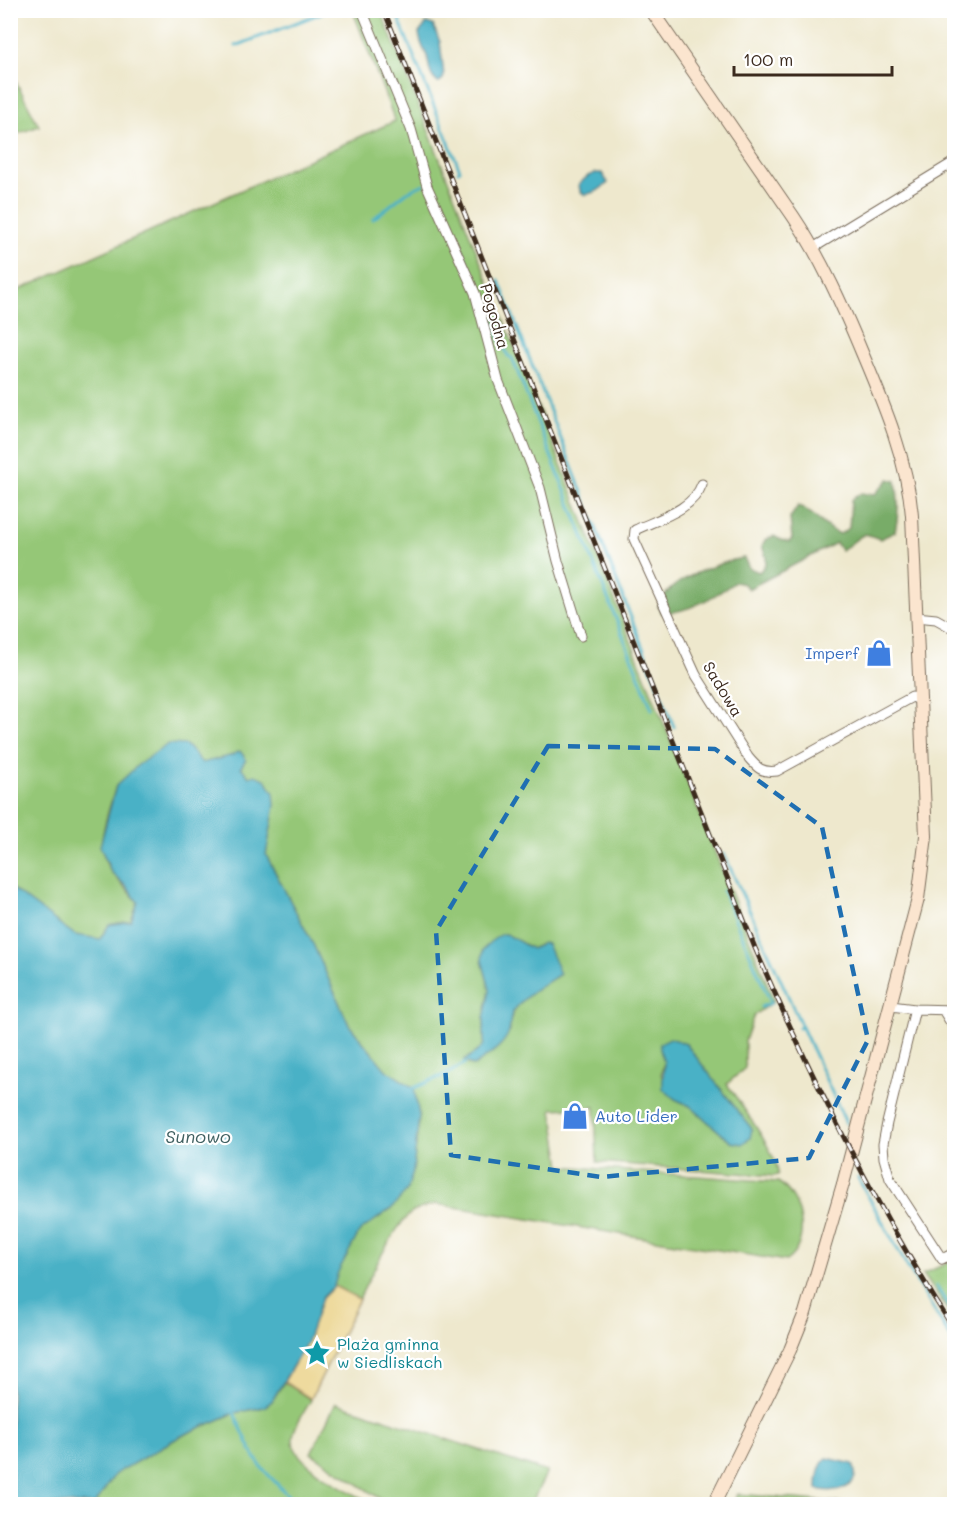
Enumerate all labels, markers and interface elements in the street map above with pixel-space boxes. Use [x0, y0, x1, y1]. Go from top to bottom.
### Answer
scale bar [734, 39, 892, 77]
text: 100 m [743, 47, 793, 71]
street label: Pogodna [476, 281, 515, 351]
shop icon: Imperf [864, 638, 894, 668]
place label: Imperf [805, 642, 860, 663]
street label: Sadowa [699, 657, 748, 720]
shop icon: Auto Lider [560, 1101, 590, 1131]
place label: Auto Lider [595, 1105, 678, 1126]
water label: Sunowo [165, 1124, 231, 1148]
place label: Plaża gminna w Siedliskach [337, 1333, 442, 1372]
place icon: Plaża gminna w Siedliskach [302, 1338, 332, 1368]

